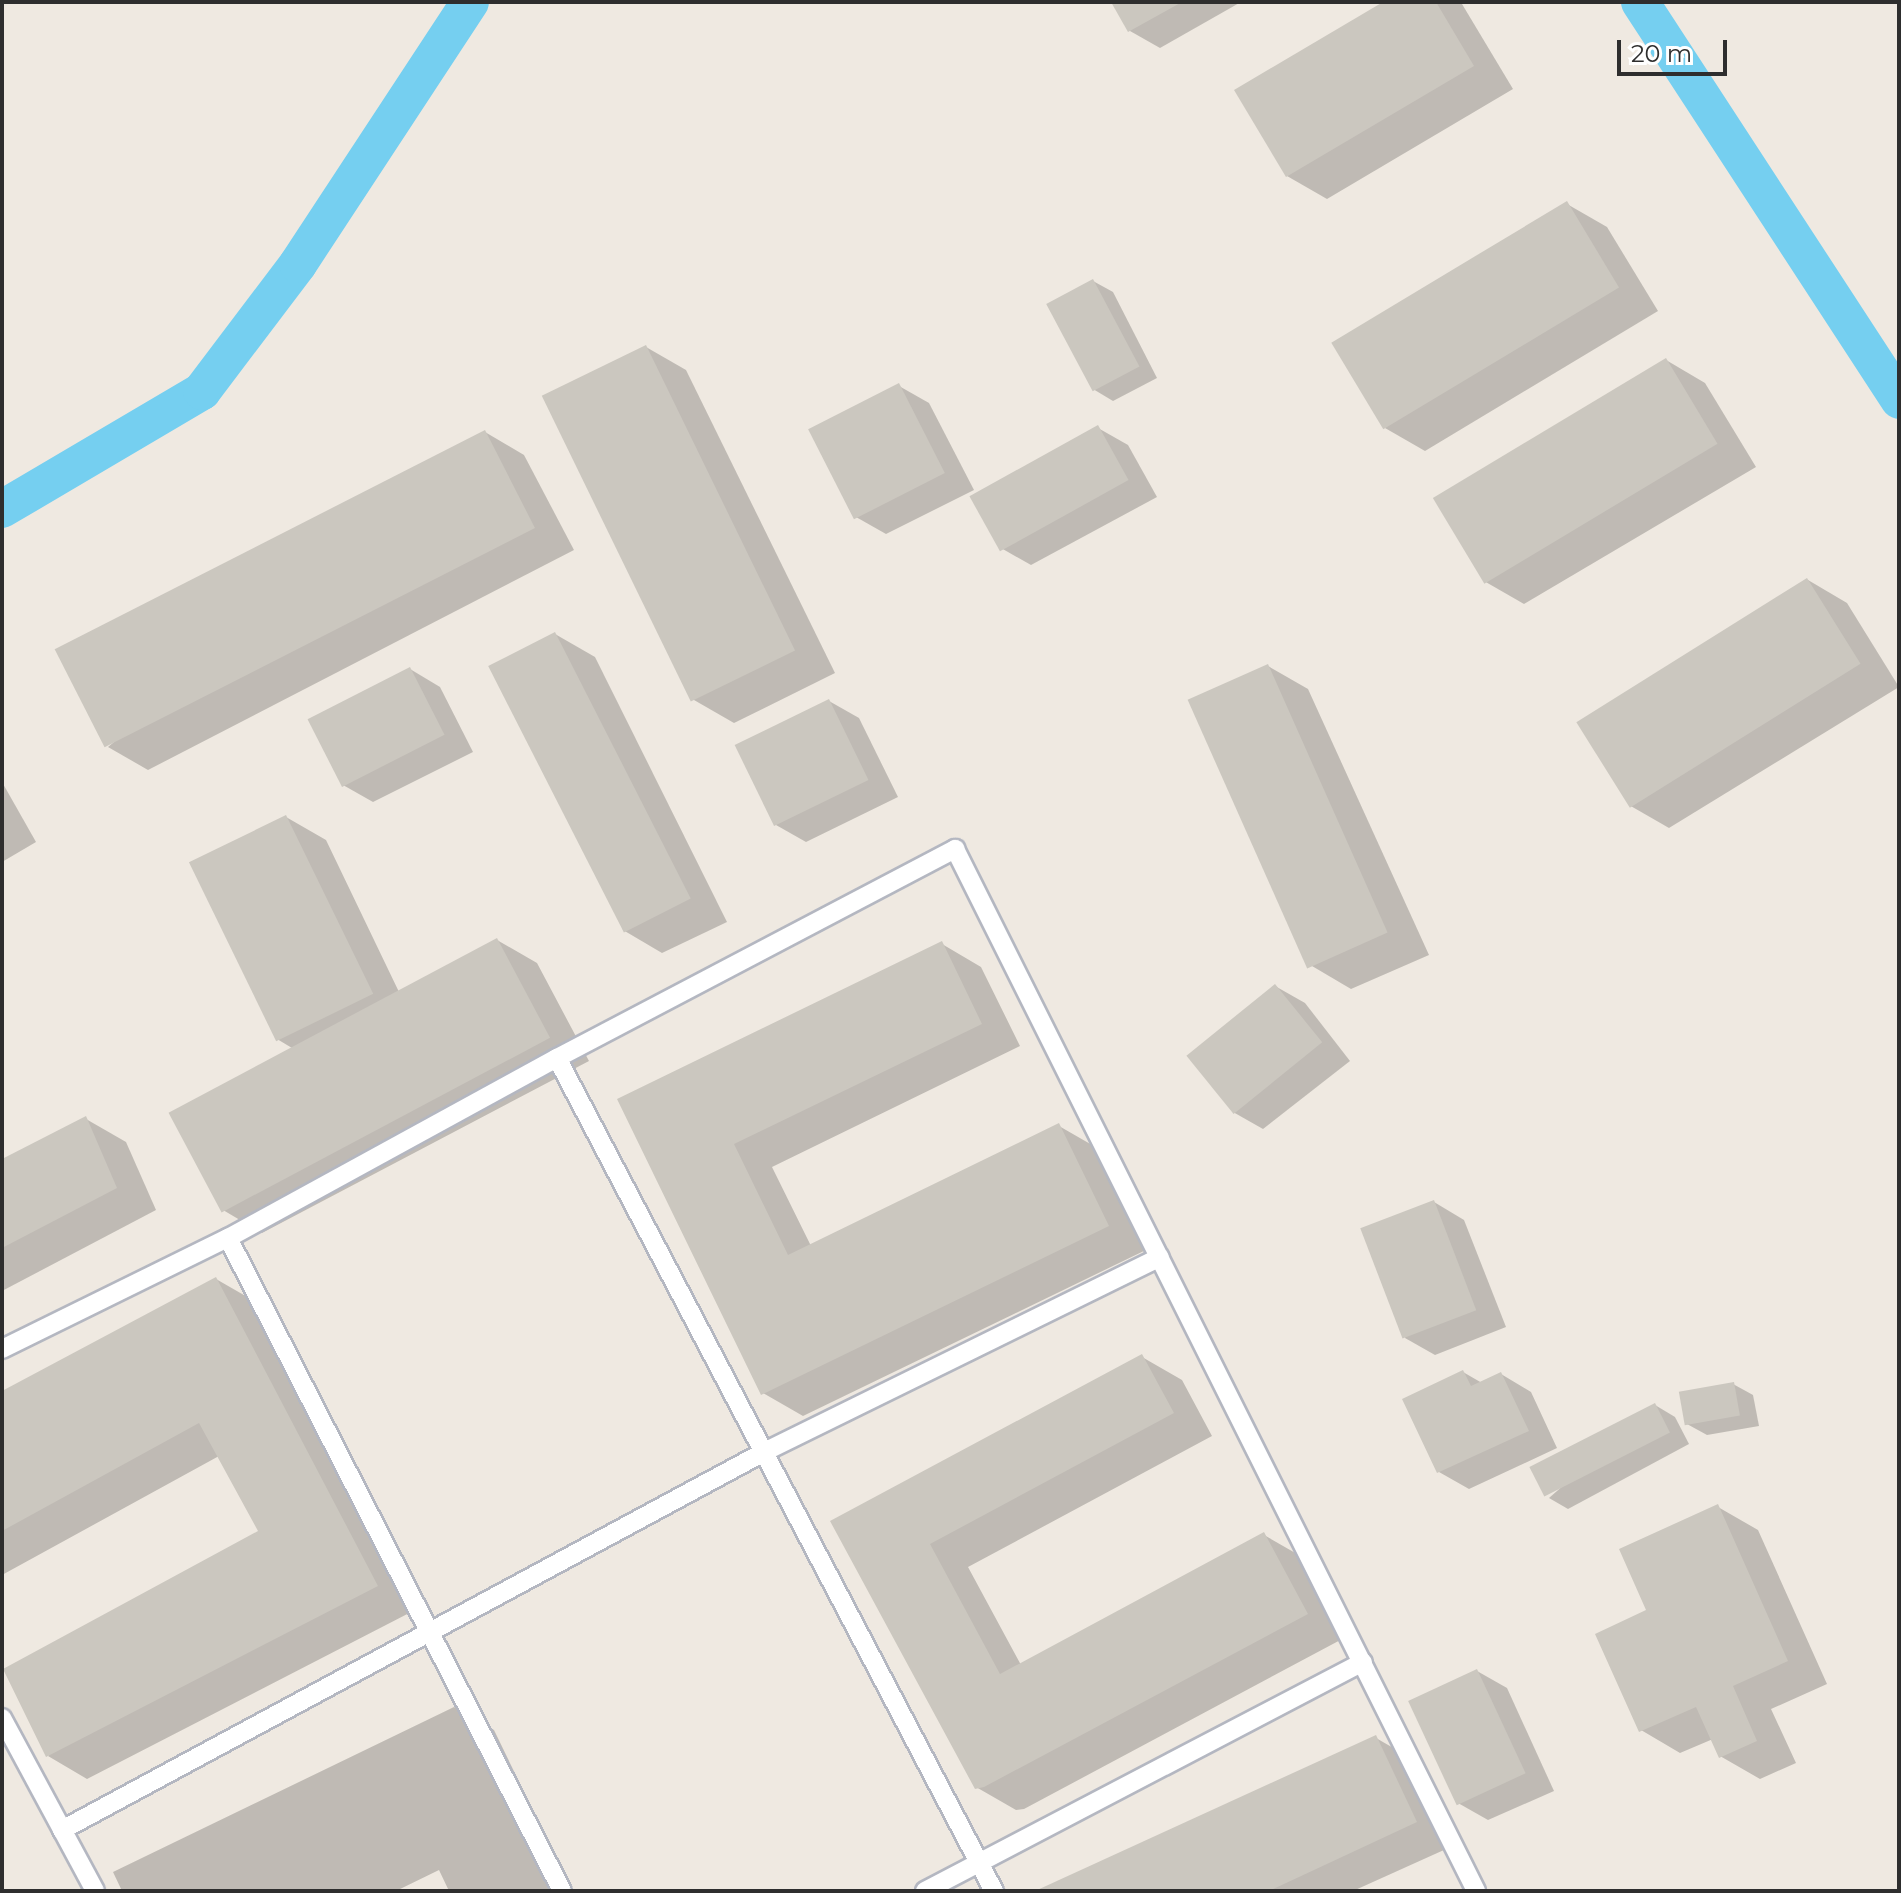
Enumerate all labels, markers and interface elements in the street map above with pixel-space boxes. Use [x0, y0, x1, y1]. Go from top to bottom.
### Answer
scale bar [1621, 24, 1731, 74]
text: 20 m [1631, 39, 1692, 68]

